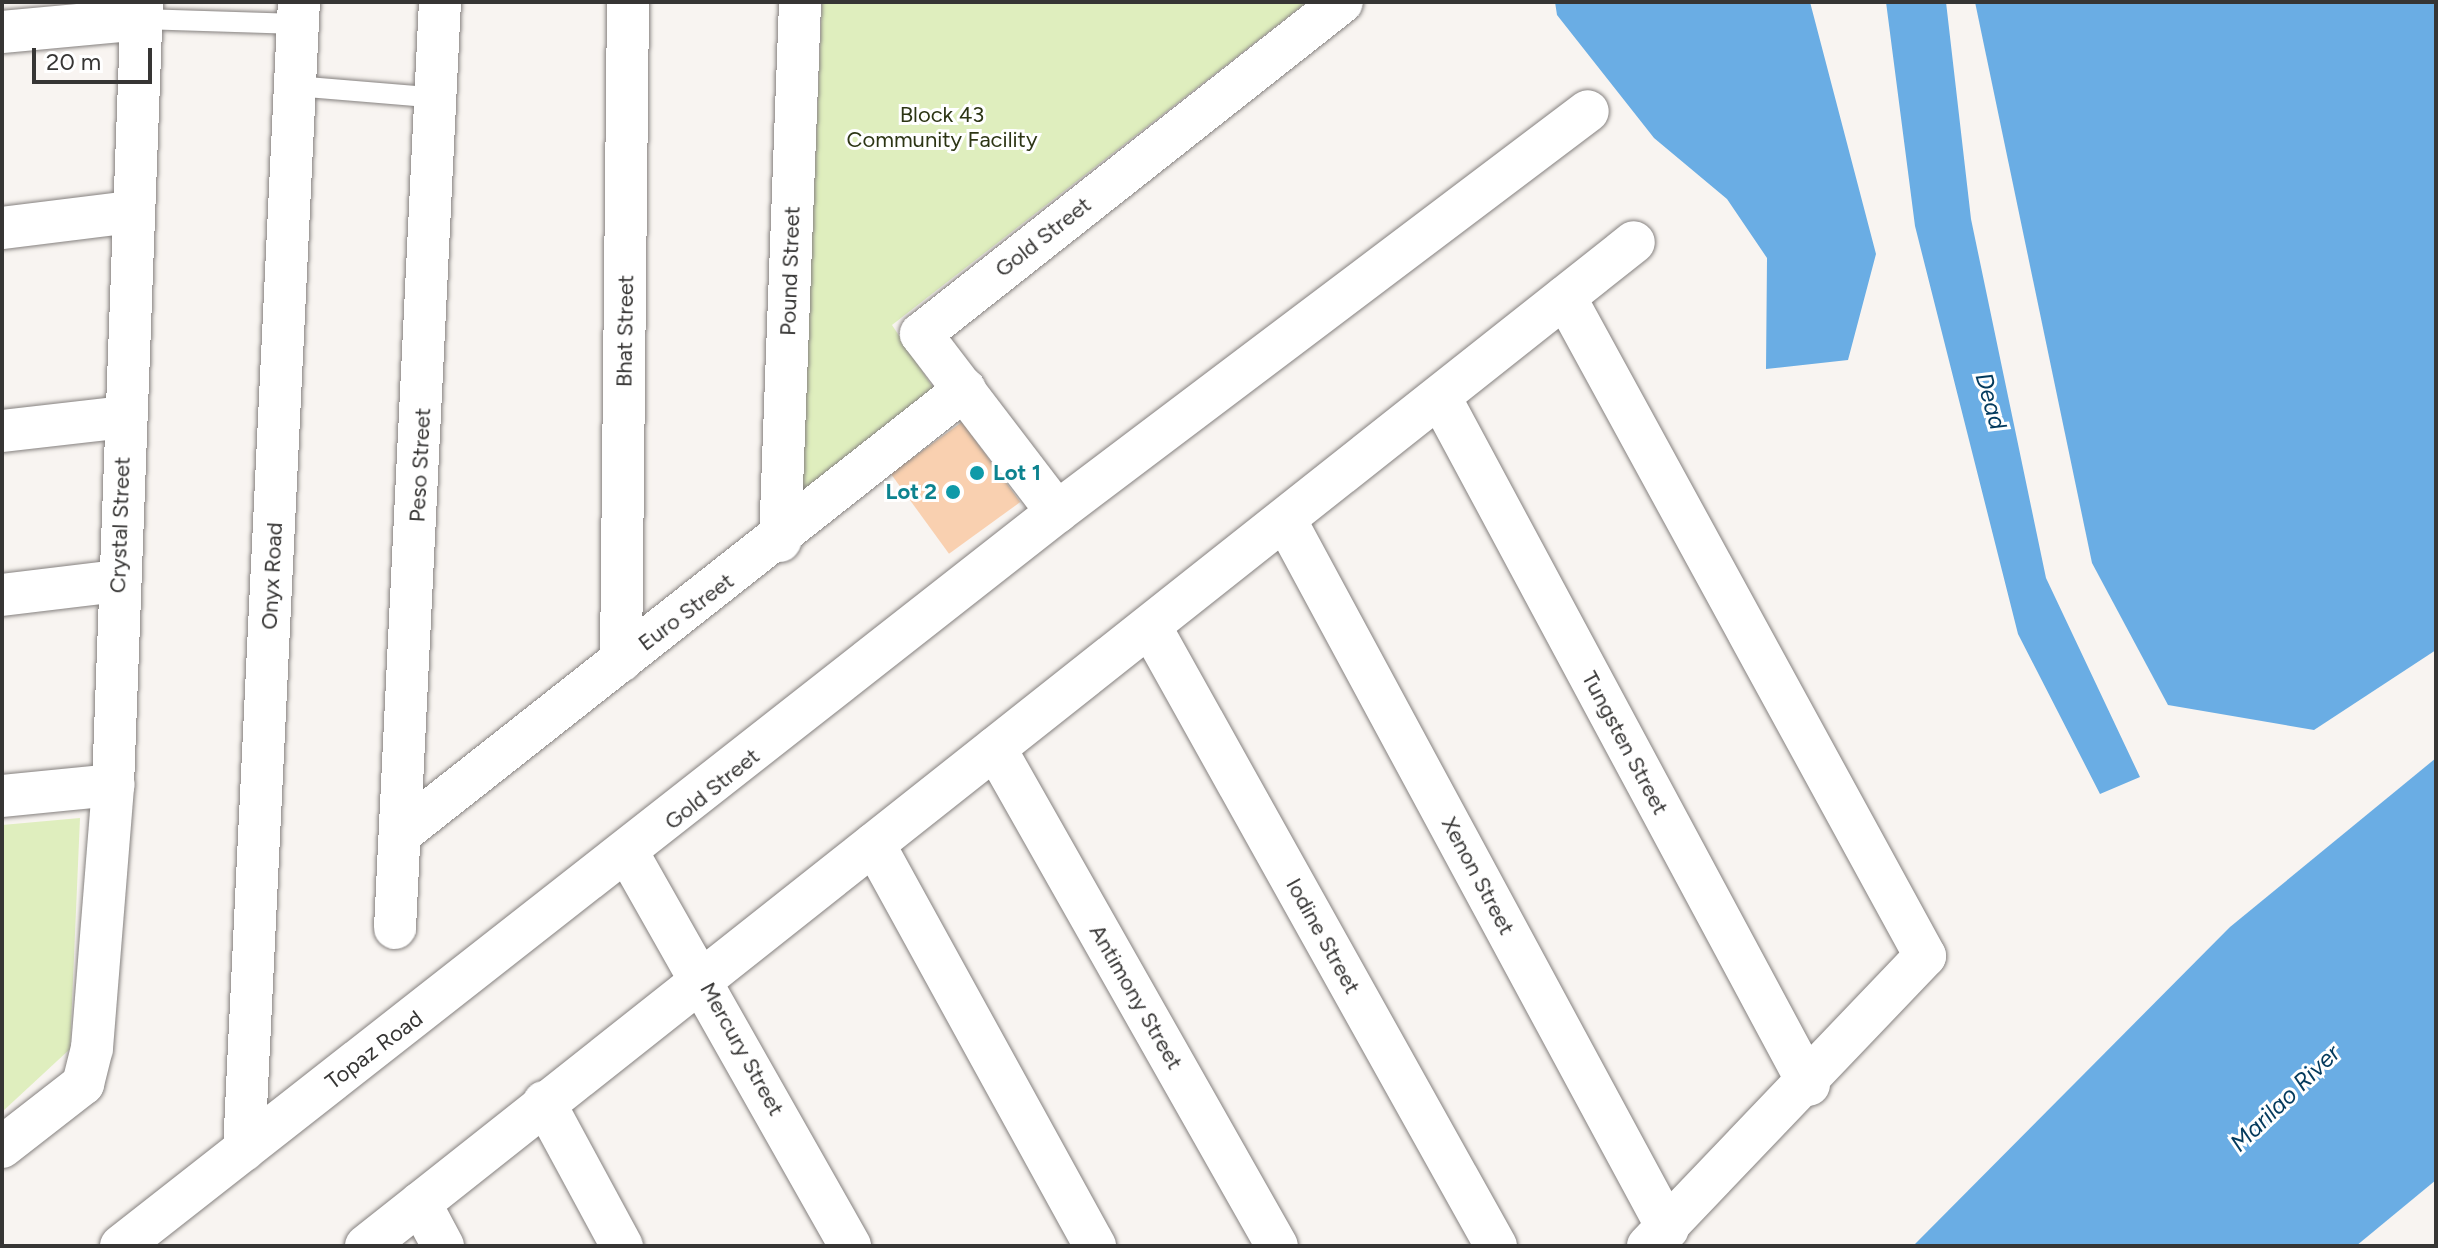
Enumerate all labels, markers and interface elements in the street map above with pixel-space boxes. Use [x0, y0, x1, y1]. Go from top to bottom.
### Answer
scale bar [36, 32, 156, 82]
text: 20 m [46, 47, 101, 76]
park label: Block 43 Community Facility [847, 101, 1037, 152]
street label: Gold Street [990, 191, 1096, 283]
street label: Pound Street [775, 206, 805, 336]
street label: Bhat Street [611, 275, 639, 387]
water label: Dead [1969, 369, 2013, 433]
street label: Peso Street [404, 407, 436, 523]
street label: Crystal Street [104, 456, 136, 594]
place label: Lot 1 [993, 460, 1041, 486]
marker: Lot 1 [968, 464, 986, 482]
place label: Lot 2 [886, 479, 937, 505]
marker: Lot 2 [944, 483, 962, 501]
street label: Onyx Road [256, 522, 288, 630]
street label: Euro Street [633, 568, 739, 656]
street label: Tungsten Street [1576, 667, 1674, 819]
street label: Gold Street [659, 743, 765, 835]
street label: Xenon Street [1436, 813, 1520, 939]
street label: Iodine Street [1280, 874, 1366, 998]
street label: Antimony Street [1084, 920, 1188, 1074]
street label: Mercury Street [695, 978, 789, 1120]
street label: Topaz Road [320, 1005, 428, 1095]
water label: Marilao River [2224, 1038, 2346, 1158]

